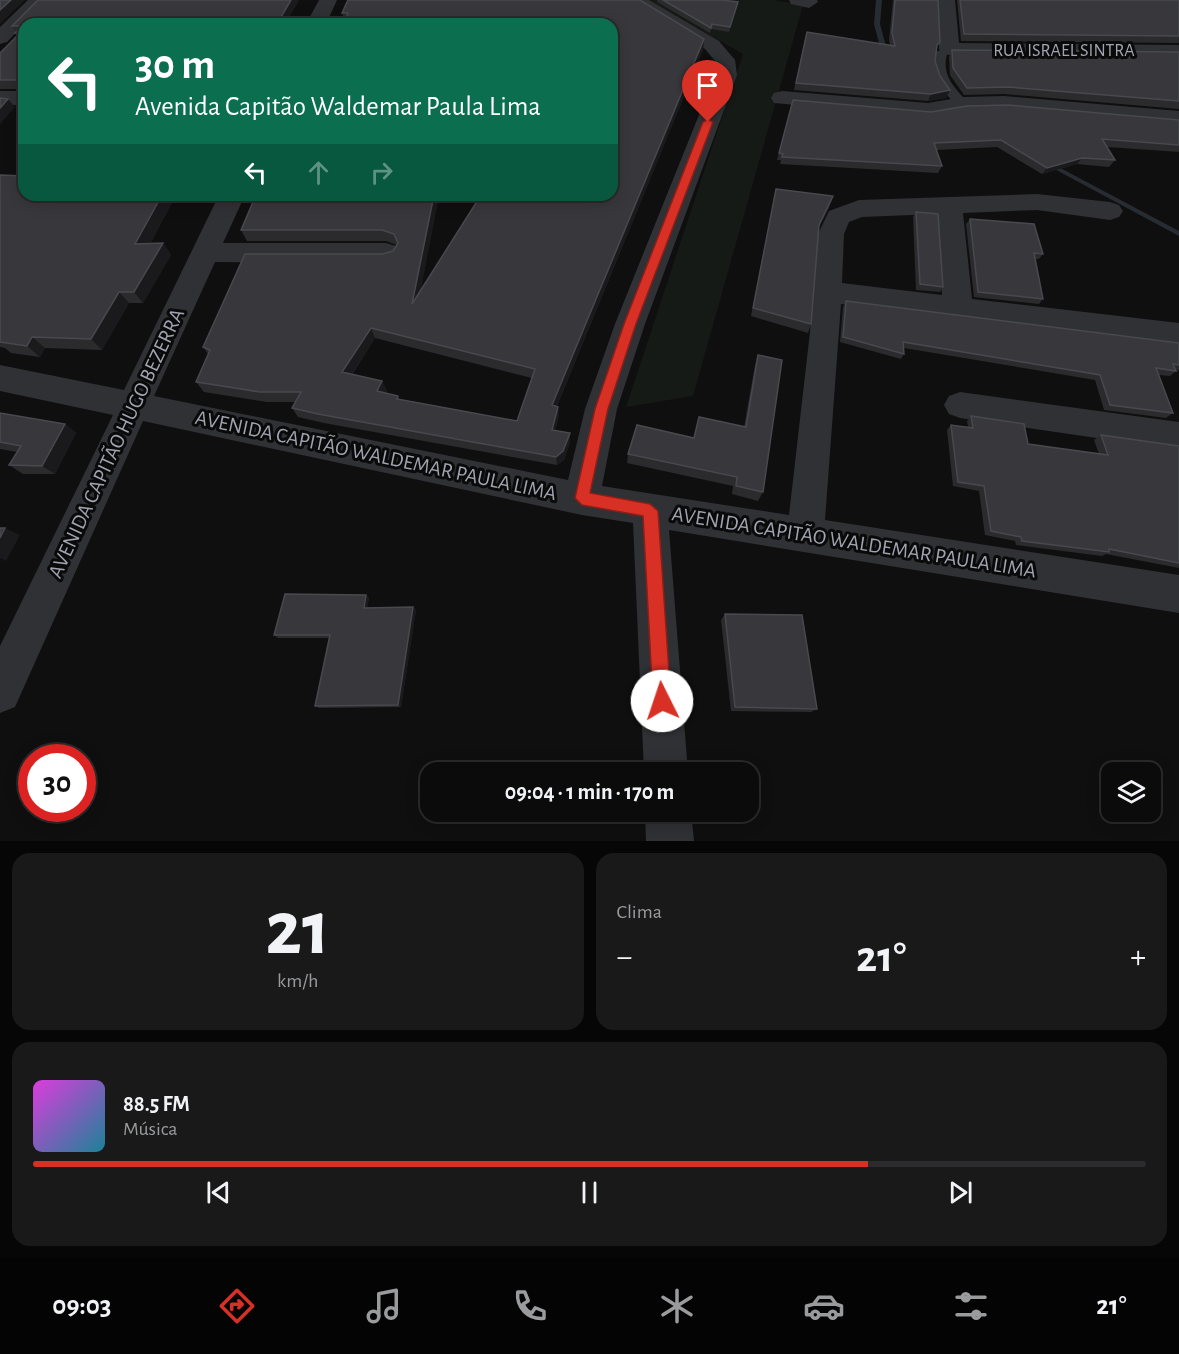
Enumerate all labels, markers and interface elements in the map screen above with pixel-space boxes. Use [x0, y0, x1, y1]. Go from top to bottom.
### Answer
icon: left [36, 42, 114, 120]
street label: RUA ISRAEL SINTRA [993, 42, 1135, 60]
text: 30 m [135, 44, 215, 86]
pin [682, 60, 733, 122]
icon: arrive [691, 69, 724, 102]
text: Avenida Capitão Waldemar Paula Lima [135, 93, 541, 120]
icon: left [239, 156, 272, 189]
icon: ahead [302, 156, 335, 189]
icon: right [365, 156, 398, 189]
street label: AVENIDA CAPITÃO HUGO BEZERRA [43, 304, 188, 581]
street label: AVENIDA CAPITÃO WALDEMAR PAULA LIMA [194, 405, 559, 504]
street label: AVENIDA CAPITÃO WALDEMAR PAULA LIMA [670, 501, 1038, 582]
position arrow [630, 669, 694, 733]
speed limit sign: 30 [18, 744, 96, 822]
map controls [1101, 762, 1161, 822]
button: layers [1101, 762, 1161, 822]
text: 09:04 · 1 min · 170 m [505, 781, 674, 803]
text: 21 [265, 891, 330, 969]
text: Clima [617, 902, 662, 922]
text: 21° [856, 935, 907, 980]
text: − [617, 941, 632, 974]
text: + [1130, 941, 1146, 974]
text: km/h [277, 971, 318, 991]
text: 88.5 FM [123, 1093, 190, 1115]
text: Música [123, 1119, 178, 1139]
icon: previous [202, 1176, 235, 1209]
icon: pause [573, 1176, 606, 1209]
icon: next [944, 1176, 977, 1209]
icon: directions [216, 1285, 258, 1327]
icon: music [363, 1285, 405, 1327]
icon: phone [509, 1285, 551, 1327]
icon: climate [656, 1285, 698, 1327]
icon: car [803, 1285, 845, 1327]
icon: filters [950, 1285, 992, 1327]
text: 09:03 [52, 1292, 111, 1319]
text: 21° [1096, 1292, 1127, 1319]

